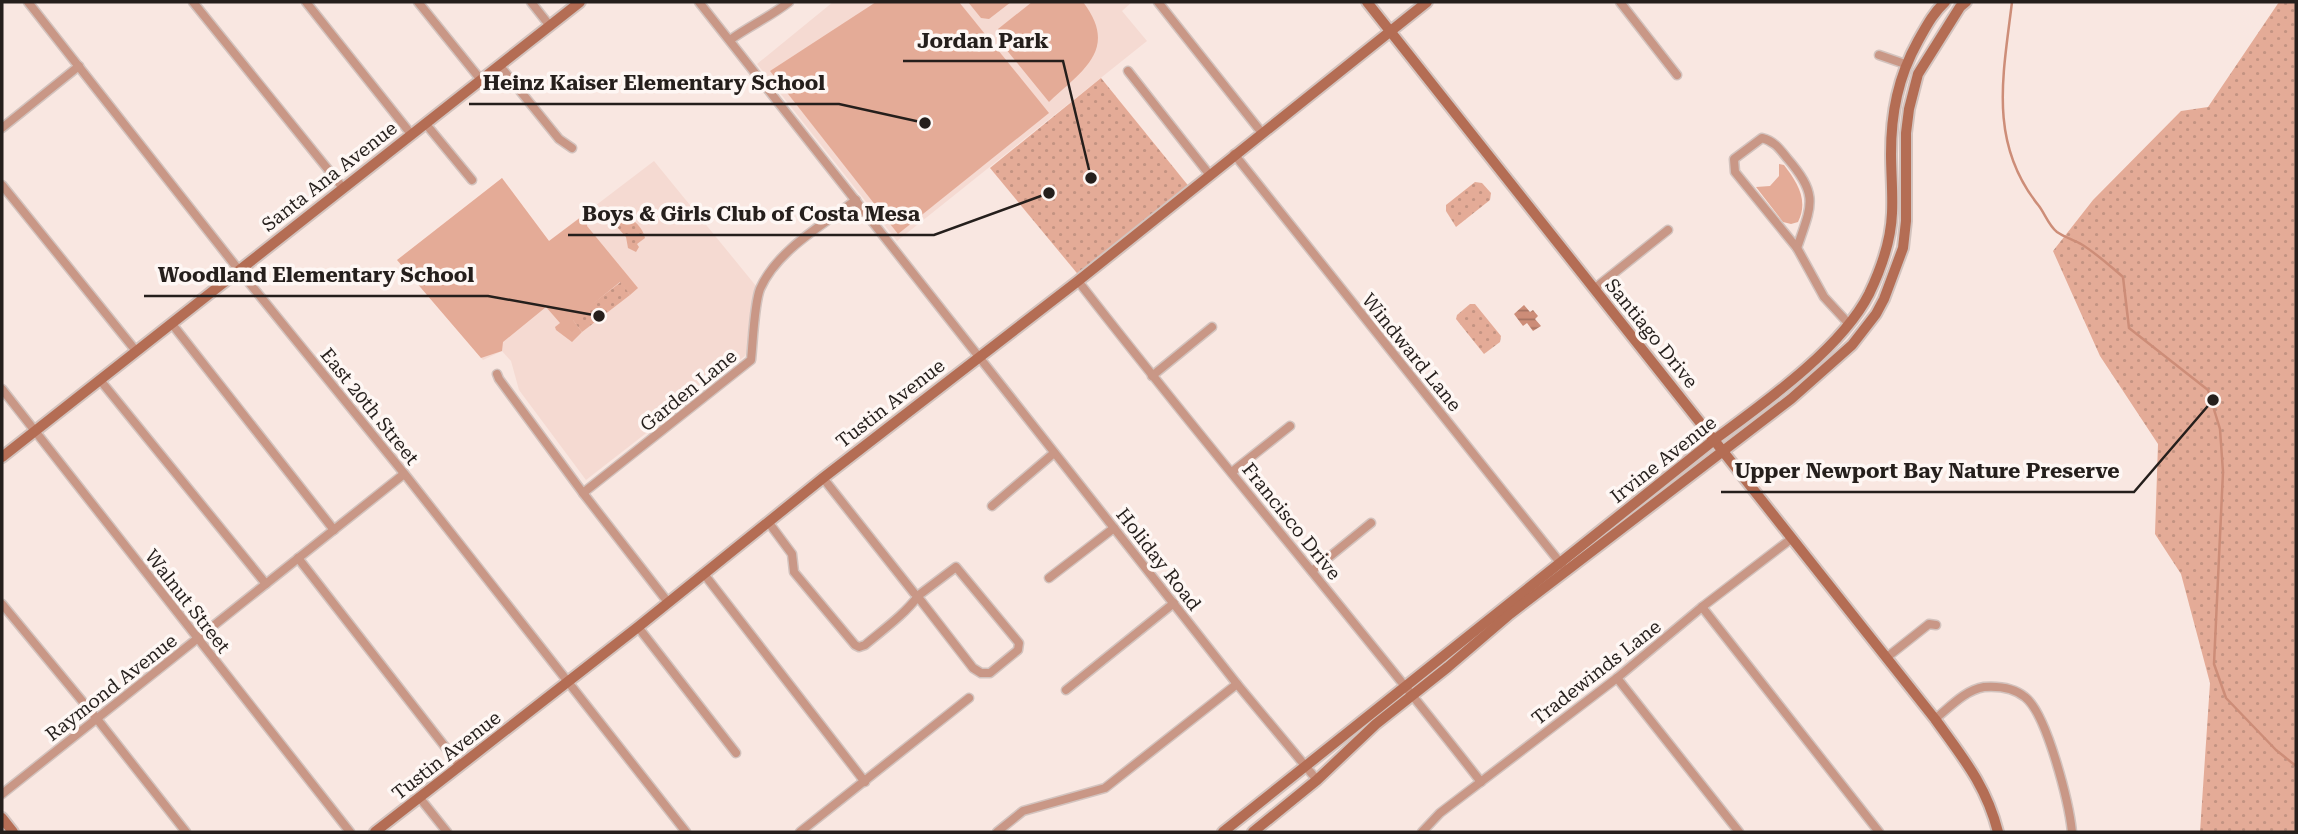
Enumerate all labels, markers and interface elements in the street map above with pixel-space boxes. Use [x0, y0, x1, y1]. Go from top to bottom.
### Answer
callout: Jordan Park [903, 19, 1063, 61]
text: Jordan Park [917, 29, 1049, 53]
callout: Heinz Kaiser Elementary School [469, 62, 839, 104]
text: Heinz Kaiser Elementary School [483, 71, 825, 95]
street label: Santa Ana Avenue [257, 116, 402, 236]
callout: Boys & Girls Club of Costa Mesa [568, 193, 934, 235]
text: Boys & Girls Club of Costa Mesa [582, 202, 921, 226]
callout: Woodland Elementary School [144, 254, 488, 296]
text: Woodland Elementary School [158, 263, 474, 287]
street label: Santiago Drive [1600, 274, 1703, 393]
street label: Windward Lane [1357, 289, 1466, 416]
street label: East 20th Street [316, 343, 424, 469]
street label: Garden Lane [635, 344, 741, 436]
street label: Tustin Avenue [831, 354, 949, 453]
street label: Irvine Avenue [1606, 411, 1721, 508]
callout: Upper Newport Bay Nature Preserve [1721, 450, 2134, 492]
street label: Francisco Drive [1237, 458, 1346, 584]
text: Upper Newport Bay Nature Preserve [1734, 459, 2120, 483]
street label: Holiday Road [1111, 503, 1206, 615]
street label: Walnut Street [140, 545, 235, 658]
street label: Tradewinds Lane [1527, 615, 1666, 730]
street label: Raymond Avenue [41, 629, 182, 746]
street label: Tustin Avenue [387, 706, 505, 805]

